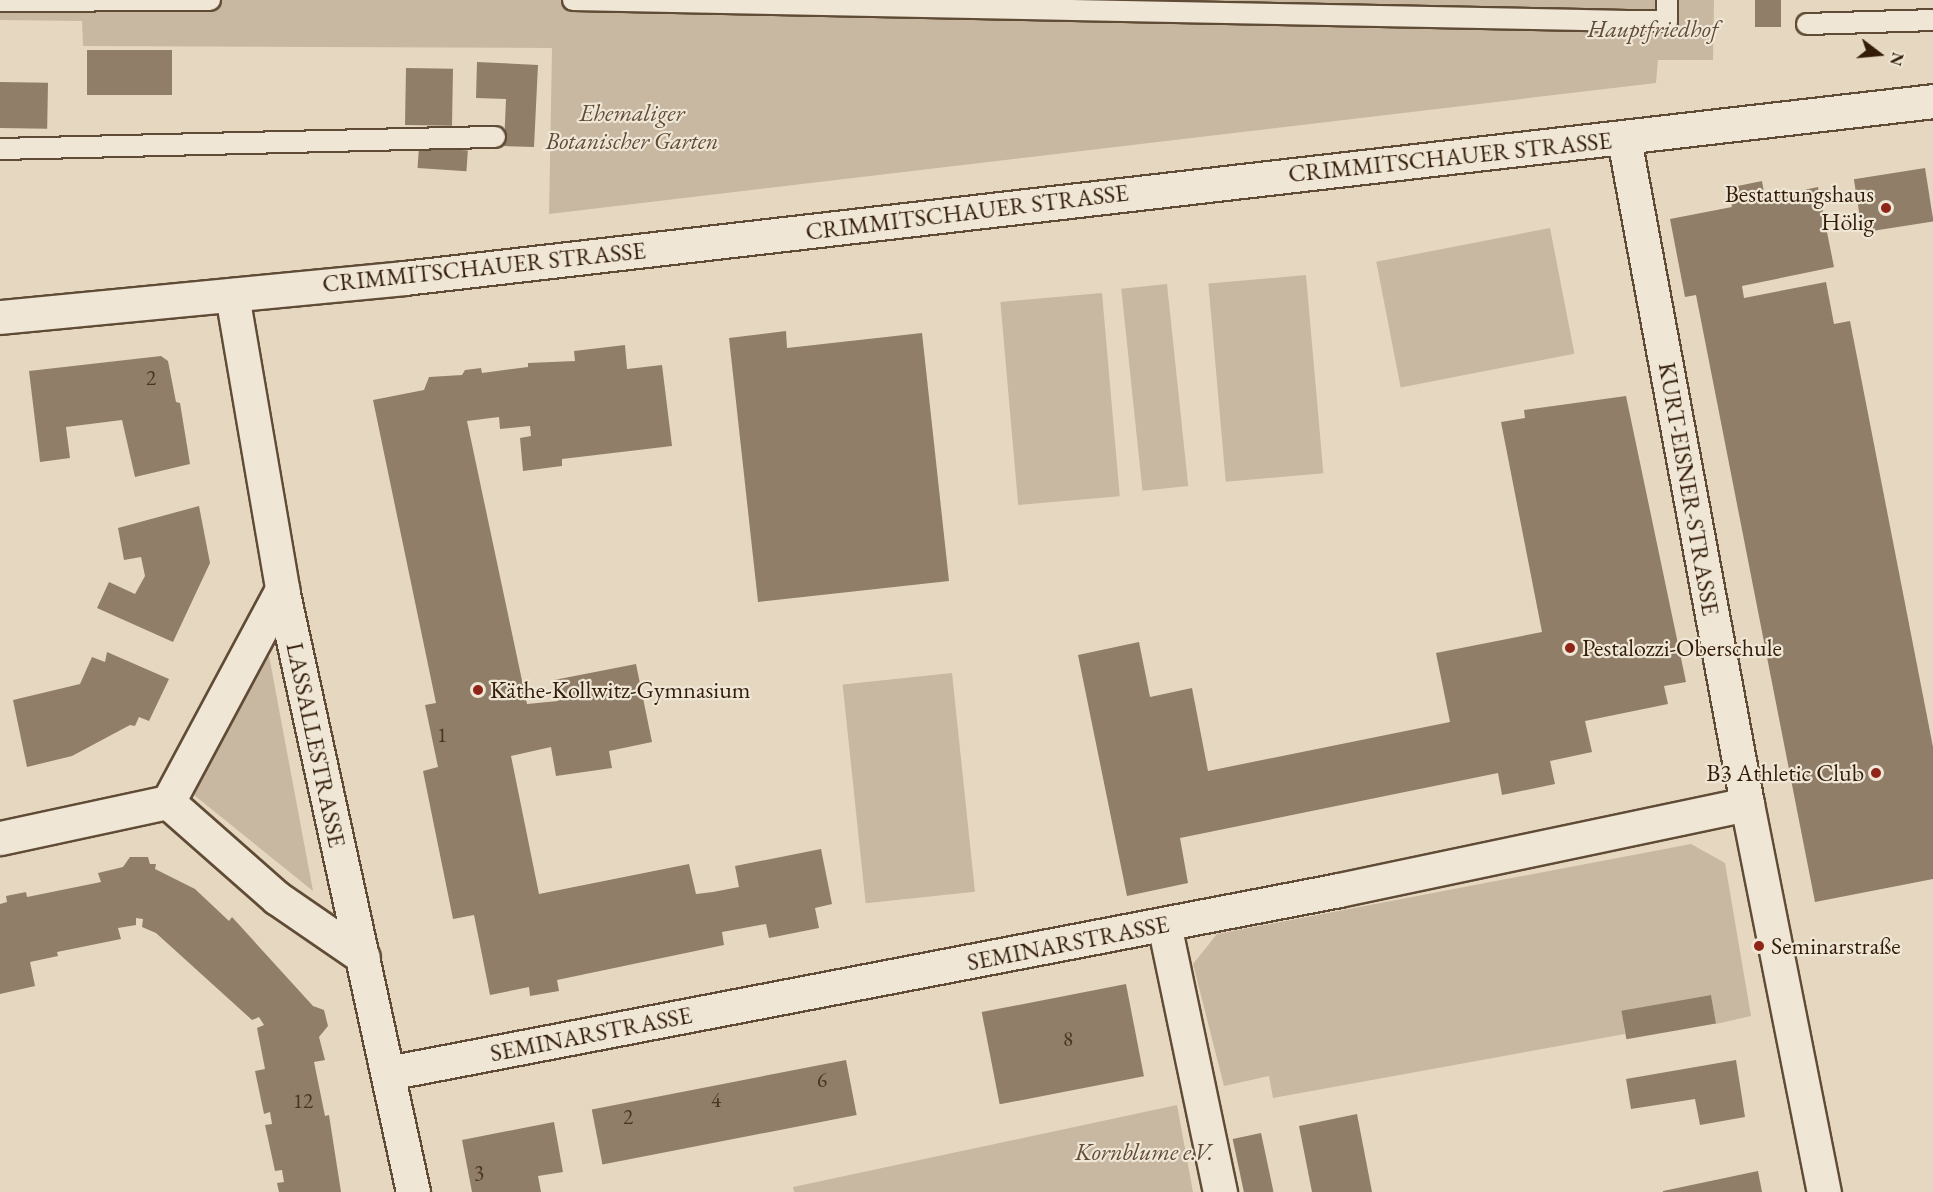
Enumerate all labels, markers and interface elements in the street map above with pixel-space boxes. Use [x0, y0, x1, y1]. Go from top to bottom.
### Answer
park label: Hauptfriedhof [1588, 15, 1718, 43]
north arrow [1849, 24, 1909, 84]
text: N [1885, 50, 1909, 68]
park label: Ehemaliger Botanischer Garten [545, 99, 719, 155]
street label: CRIMMITSCHAUER STRASSE [1287, 126, 1613, 188]
street label: CRIMMITSCHAUER STRASSE [804, 178, 1130, 246]
place label: Bestattungshaus Hölig [1725, 180, 1874, 236]
marker: Bestattungshaus Hölig [1879, 201, 1893, 215]
street label: CRIMMITSCHAUER STRASSE [321, 236, 647, 298]
street label: KURT-EISNER-STRASSE [1653, 360, 1725, 618]
house number: 2 [146, 365, 156, 391]
place label: Pestalozzi-Oberschule [1582, 634, 1782, 662]
street label: LASSALLESTRASSE [280, 640, 352, 850]
marker: Pestalozzi-Oberschule [1563, 641, 1577, 655]
place label: Käthe-Kollwitz-Gymnasium [490, 676, 750, 704]
marker: Käthe-Kollwitz-Gymnasium [471, 683, 485, 697]
house number: 1 [437, 722, 447, 748]
place label: B3 Athletic Club [1706, 759, 1864, 787]
marker: B3 Athletic Club [1869, 766, 1883, 780]
street label: SEMINARSTRASSE [965, 909, 1171, 977]
place label: Seminarstraße [1771, 932, 1901, 960]
marker: Seminarstraße [1752, 939, 1766, 953]
street label: SEMINARSTRASSE [488, 1000, 694, 1068]
house number: 8 [1063, 1026, 1073, 1052]
house number: 6 [817, 1067, 827, 1093]
house number: 4 [711, 1087, 721, 1113]
house number: 12 [293, 1088, 313, 1114]
house number: 2 [623, 1104, 633, 1130]
park label: Kornblume e.V. [1075, 1138, 1213, 1166]
house number: 3 [474, 1160, 484, 1186]

